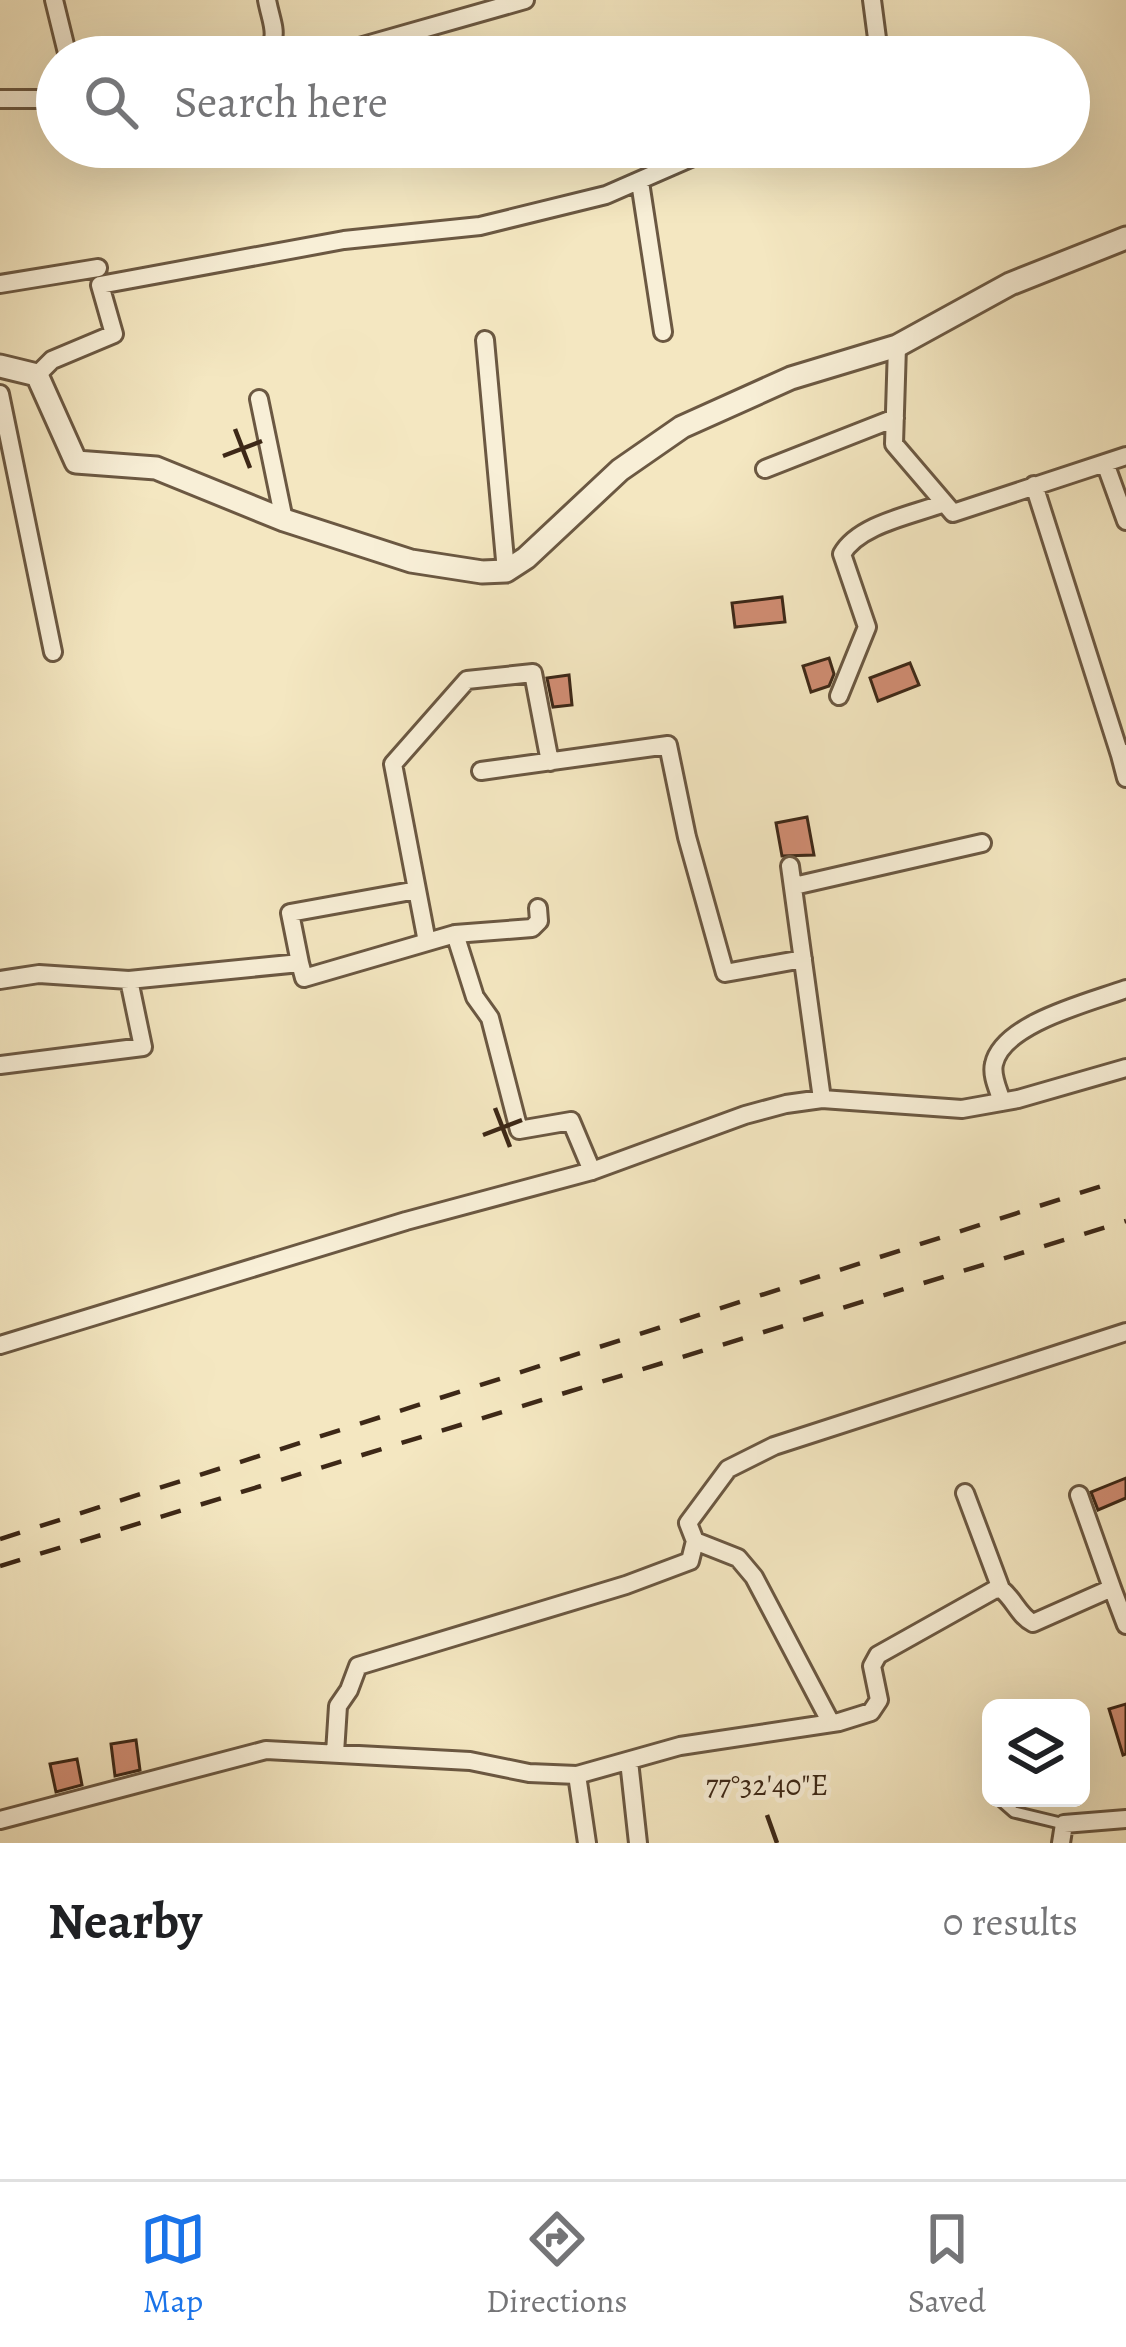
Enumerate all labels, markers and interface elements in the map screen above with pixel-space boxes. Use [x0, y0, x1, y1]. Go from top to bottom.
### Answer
search box [36, 36, 1090, 168]
icon: search [78, 69, 144, 135]
text: Search here [174, 71, 388, 133]
map controls [982, 1699, 1090, 1807]
button: layers [982, 1699, 1090, 1807]
text: 77°32'40"E [706, 1765, 828, 1805]
text: Nearby [48, 1886, 202, 1956]
text: 0 results [943, 1895, 1078, 1948]
tab: Map [140, 2206, 206, 2323]
tab: Directions [486, 2206, 628, 2323]
tab: Saved [908, 2206, 986, 2323]

